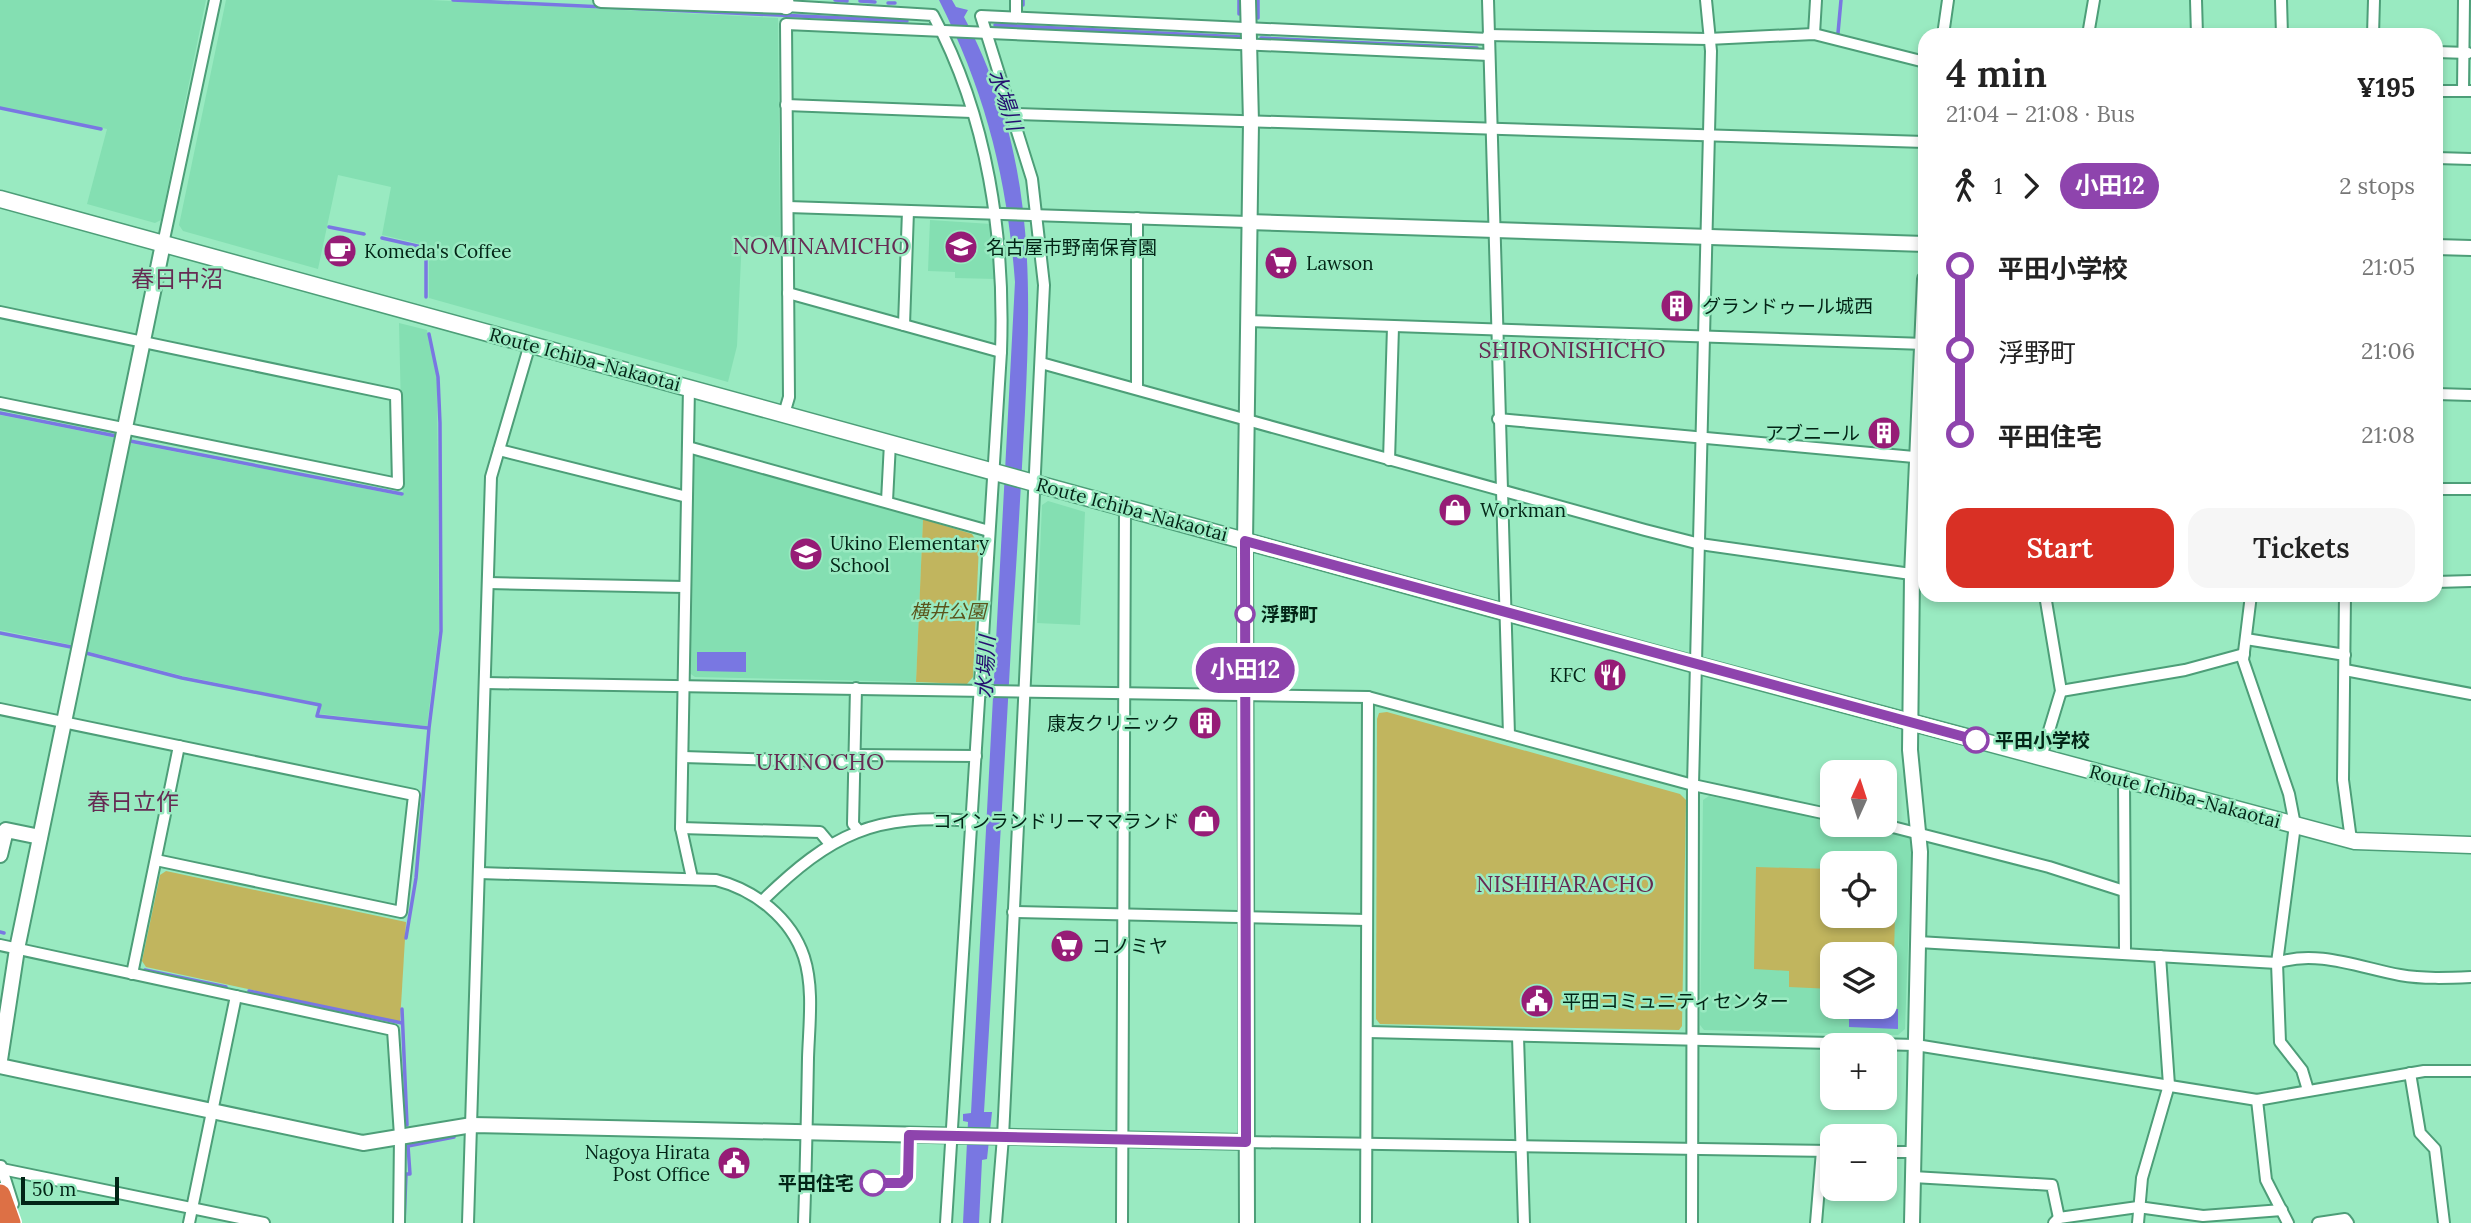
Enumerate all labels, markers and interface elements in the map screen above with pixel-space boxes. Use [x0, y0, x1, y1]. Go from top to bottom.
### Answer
text: 4 min [1946, 49, 2047, 97]
water label: 水場川 [982, 66, 1029, 136]
text: ¥195 [2357, 71, 2415, 104]
text: 21:04 – 21:08 · Bus [1946, 99, 2135, 128]
icon: walk [1946, 167, 1984, 205]
icon: forward [2012, 167, 2050, 205]
text: 小田12 [2074, 170, 2145, 201]
text: 1 [1994, 171, 2002, 200]
text: 2 stops [2339, 171, 2415, 200]
school or university icon: 名古屋市野南保育園 [942, 228, 980, 266]
district label: NOMINAMICHO [733, 231, 910, 260]
cafe icon: Komeda's Coffee [321, 232, 359, 270]
place label: 名古屋市野南保育園 [986, 235, 1157, 259]
place label: Komeda's Coffee [364, 239, 511, 263]
supermarket icon: Lawson [1262, 244, 1300, 282]
place label: Lawson [1306, 251, 1374, 275]
text: 平田小学校 [1998, 252, 2128, 285]
text: 21:05 [2362, 252, 2415, 281]
district label: 春日中沼 [131, 264, 223, 293]
building icon: グランドゥール城西 [1658, 287, 1696, 325]
place label: グランドゥール城西 [1702, 294, 1873, 318]
street label: Route Ichiba-Nakaotai [487, 322, 683, 396]
district label: SHIRONISHICHO [1479, 335, 1665, 364]
text: 浮野町 [1998, 336, 2076, 369]
text: 21:06 [2361, 336, 2415, 365]
building icon: アブニール [1865, 414, 1903, 452]
text: 平田住宅 [1998, 420, 2102, 453]
text: 21:08 [2361, 420, 2415, 449]
place label: アブニール [1765, 421, 1860, 445]
street label: Route Ichiba-Nakaotai [1034, 472, 1230, 546]
shop icon: Workman [1436, 491, 1474, 529]
place label: Workman [1480, 498, 1566, 522]
button: Start [1946, 508, 2174, 588]
button: Tickets [2188, 508, 2415, 588]
place label: Ukino Elementary School [830, 531, 989, 577]
school or university icon: Ukino Elementary School [787, 535, 825, 573]
park label: 横井公園 [910, 599, 989, 623]
place label: 浮野町 [1261, 602, 1318, 626]
marker: 浮野町 [1235, 604, 1255, 624]
water label: 水場川 [970, 633, 1001, 699]
line badge: 小田12 [1196, 647, 1294, 693]
text: 小田12 [1210, 654, 1280, 685]
restaurant icon: KFC [1591, 656, 1629, 694]
place label: KFC [1549, 663, 1586, 687]
building icon: 康友クリニック [1186, 704, 1224, 742]
place label: 康友クリニック [1047, 711, 1180, 735]
marker: 平田小学校 [1963, 727, 1989, 753]
place label: 平田小学校 [1995, 728, 2090, 752]
district label: UKINOCHO [756, 747, 884, 776]
street label: Route Ichiba-Nakaotai [2087, 759, 2283, 833]
north arrow [1820, 760, 1897, 836]
map controls [1820, 760, 1897, 1201]
district label: 春日立作 [87, 787, 179, 816]
shop icon: コインランドリーママランド [1185, 802, 1223, 840]
place label: コインランドリーママランド [933, 809, 1180, 833]
button: locate [1820, 851, 1897, 928]
district label: NISHIHARACHO [1476, 869, 1654, 898]
supermarket icon: コノミヤ [1048, 927, 1086, 965]
place label: コノミヤ [1092, 934, 1168, 958]
button: layers [1820, 942, 1897, 1019]
public building icon: 平田コミュニティセンター [1518, 982, 1556, 1020]
place label: 平田コミュニティセンター [1562, 989, 1789, 1013]
button: + [1820, 1033, 1897, 1110]
button: − [1820, 1124, 1897, 1201]
place label: Nagoya Hirata Post Office [585, 1140, 710, 1186]
public building icon: Nagoya Hirata Post Office [715, 1144, 753, 1182]
marker: 平田住宅 [860, 1170, 886, 1196]
place label: 平田住宅 [778, 1171, 854, 1195]
scale bar [21, 1174, 119, 1206]
text: 50 m [32, 1177, 76, 1201]

